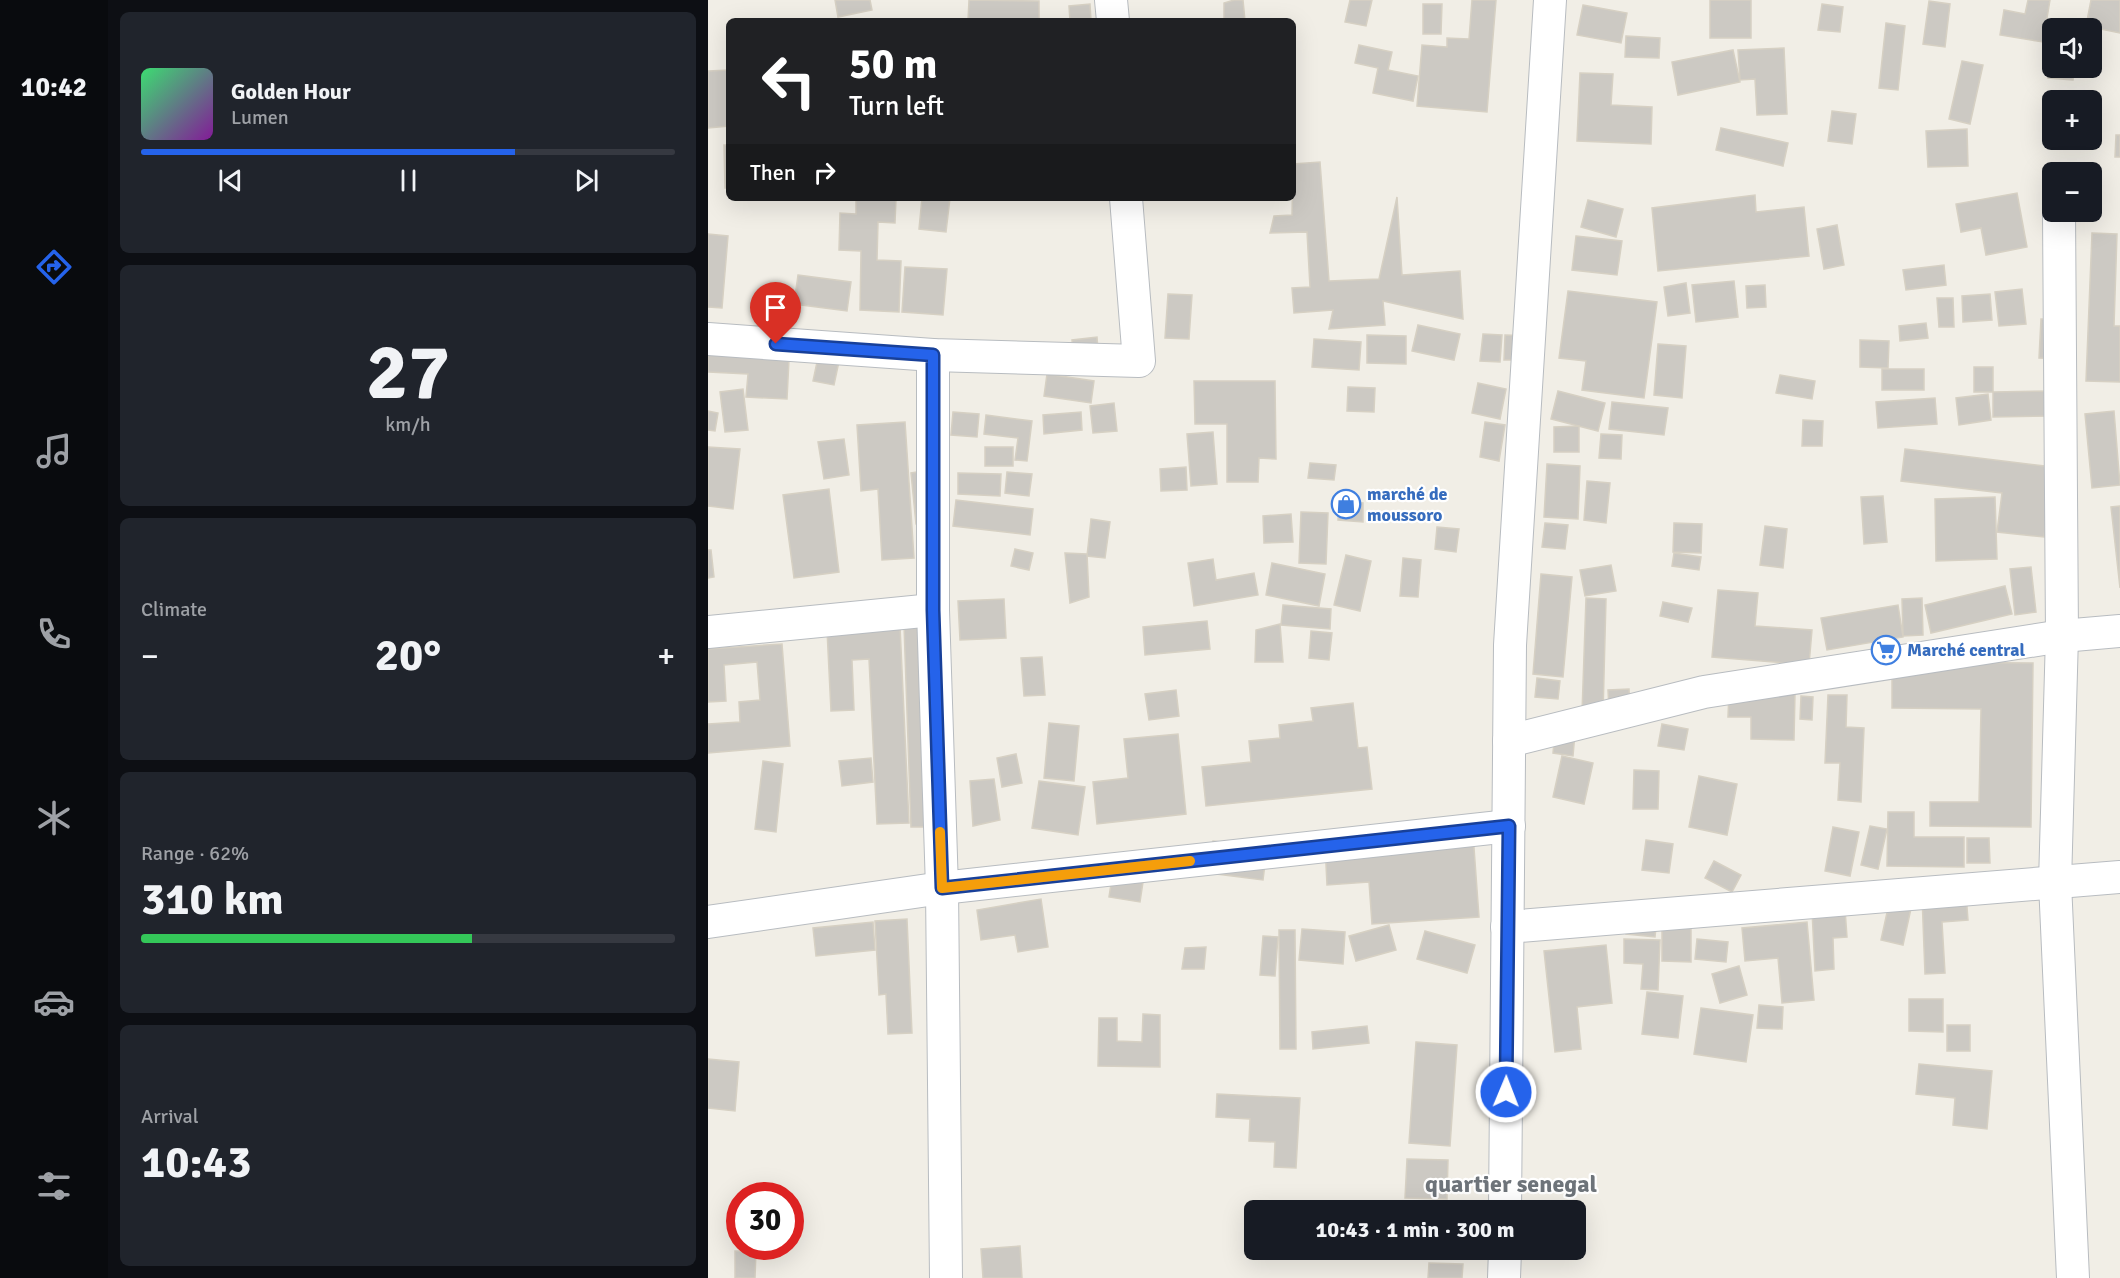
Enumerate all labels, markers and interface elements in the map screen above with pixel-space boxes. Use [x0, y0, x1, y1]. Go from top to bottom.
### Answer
map controls [2042, 18, 2102, 222]
button: sound [2042, 18, 2102, 78]
text: 50 m [849, 39, 938, 90]
icon: left [750, 42, 828, 120]
text: 10:42 [21, 71, 87, 104]
text: Golden Hour [231, 78, 351, 105]
text: Turn left [849, 90, 944, 123]
button: + [2042, 90, 2102, 150]
text: Lumen [231, 105, 289, 130]
icon: right [808, 156, 841, 189]
text: Then [750, 159, 796, 186]
button: − [2042, 162, 2102, 222]
icon: previous [214, 164, 247, 197]
icon: pause [392, 164, 425, 197]
icon: next [570, 164, 603, 197]
icon: directions [33, 246, 75, 288]
pin [750, 282, 801, 344]
icon: arrive [759, 291, 792, 324]
text: 27 [366, 325, 450, 421]
text: km/h [385, 412, 431, 437]
icon: music [33, 430, 75, 472]
place label: marché de moussoro [1367, 483, 1448, 526]
shop icon: marché de moussoro [1330, 488, 1362, 520]
text: Climate [141, 597, 207, 622]
icon: phone [33, 613, 75, 655]
text: 20° [375, 628, 441, 683]
supermarket icon: Marché central [1870, 634, 1902, 666]
text: − [141, 636, 159, 677]
text: + [657, 636, 675, 677]
place label: Marché central [1907, 639, 2025, 661]
icon: climate [33, 797, 75, 839]
text: Range · 62% [141, 841, 249, 866]
text: 310 km [141, 872, 284, 927]
icon: car [33, 981, 75, 1023]
position arrow [1474, 1060, 1538, 1124]
text: Arrival [141, 1104, 199, 1129]
text: 10:43 [141, 1135, 251, 1190]
icon: filters [33, 1165, 75, 1207]
district label: quartier senegal [1425, 1169, 1597, 1199]
speed limit sign: 30 [726, 1182, 804, 1260]
text: 10:43 · 1 min · 300 m [1315, 1216, 1515, 1243]

